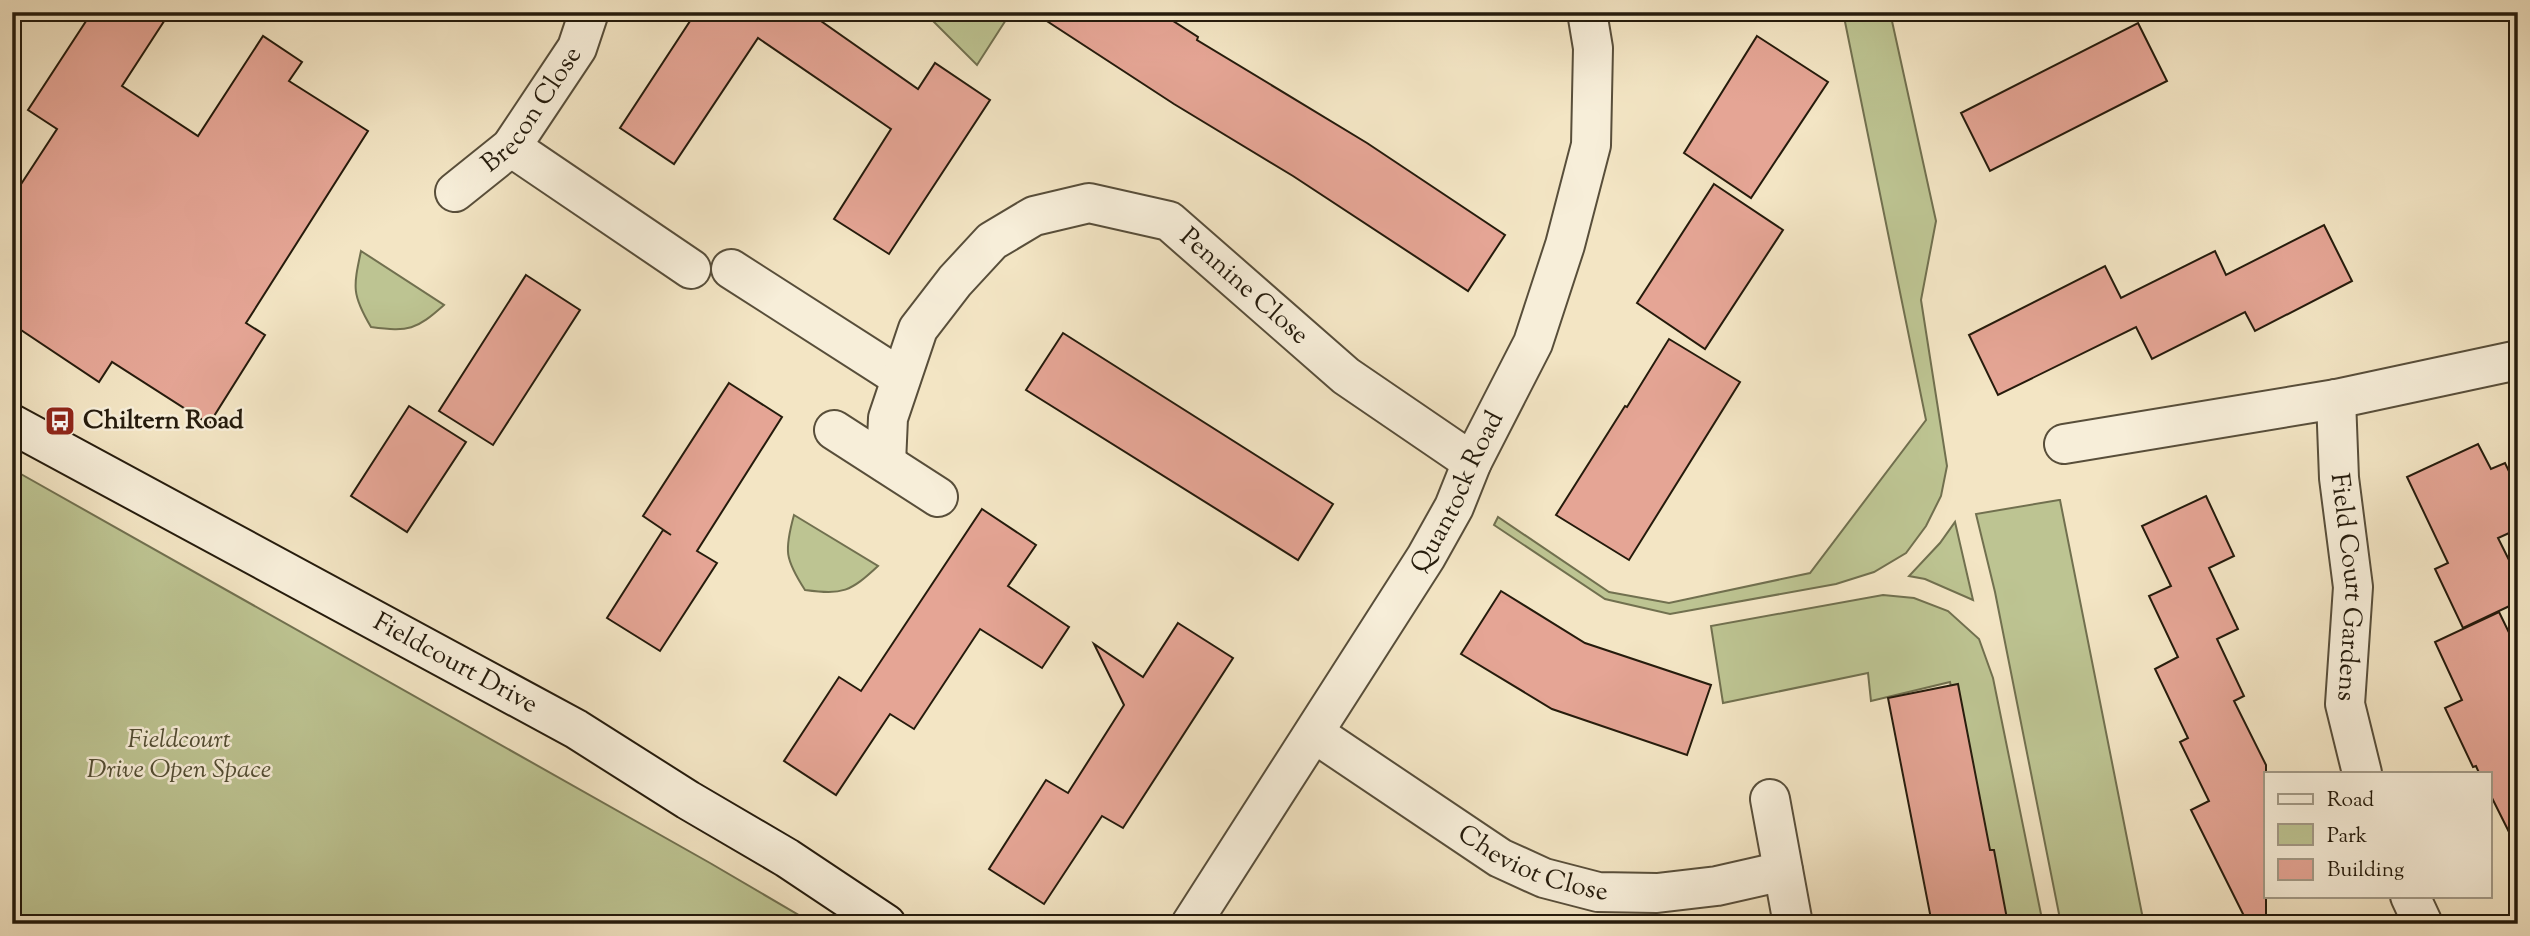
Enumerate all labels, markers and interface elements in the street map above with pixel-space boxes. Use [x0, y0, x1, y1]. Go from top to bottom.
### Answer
street label: Brecon Close [474, 39, 591, 182]
street label: Pennine Close [1171, 220, 1317, 354]
place label: Chiltern Road [83, 403, 244, 440]
bus stop icon: Chiltern Road [43, 404, 77, 438]
street label: Quantock Road [1402, 404, 1514, 581]
street label: Field Court Gardens [2320, 471, 2372, 703]
street label: Fieldcourt Drive [366, 604, 544, 723]
park label: Fieldcourt Drive Open Space [87, 722, 271, 789]
legend [2264, 772, 2492, 898]
text: Road [2327, 786, 2374, 816]
street label: Cheviot Close [1450, 816, 1608, 911]
text: Park [2327, 822, 2368, 852]
text: Building [2327, 856, 2404, 886]

